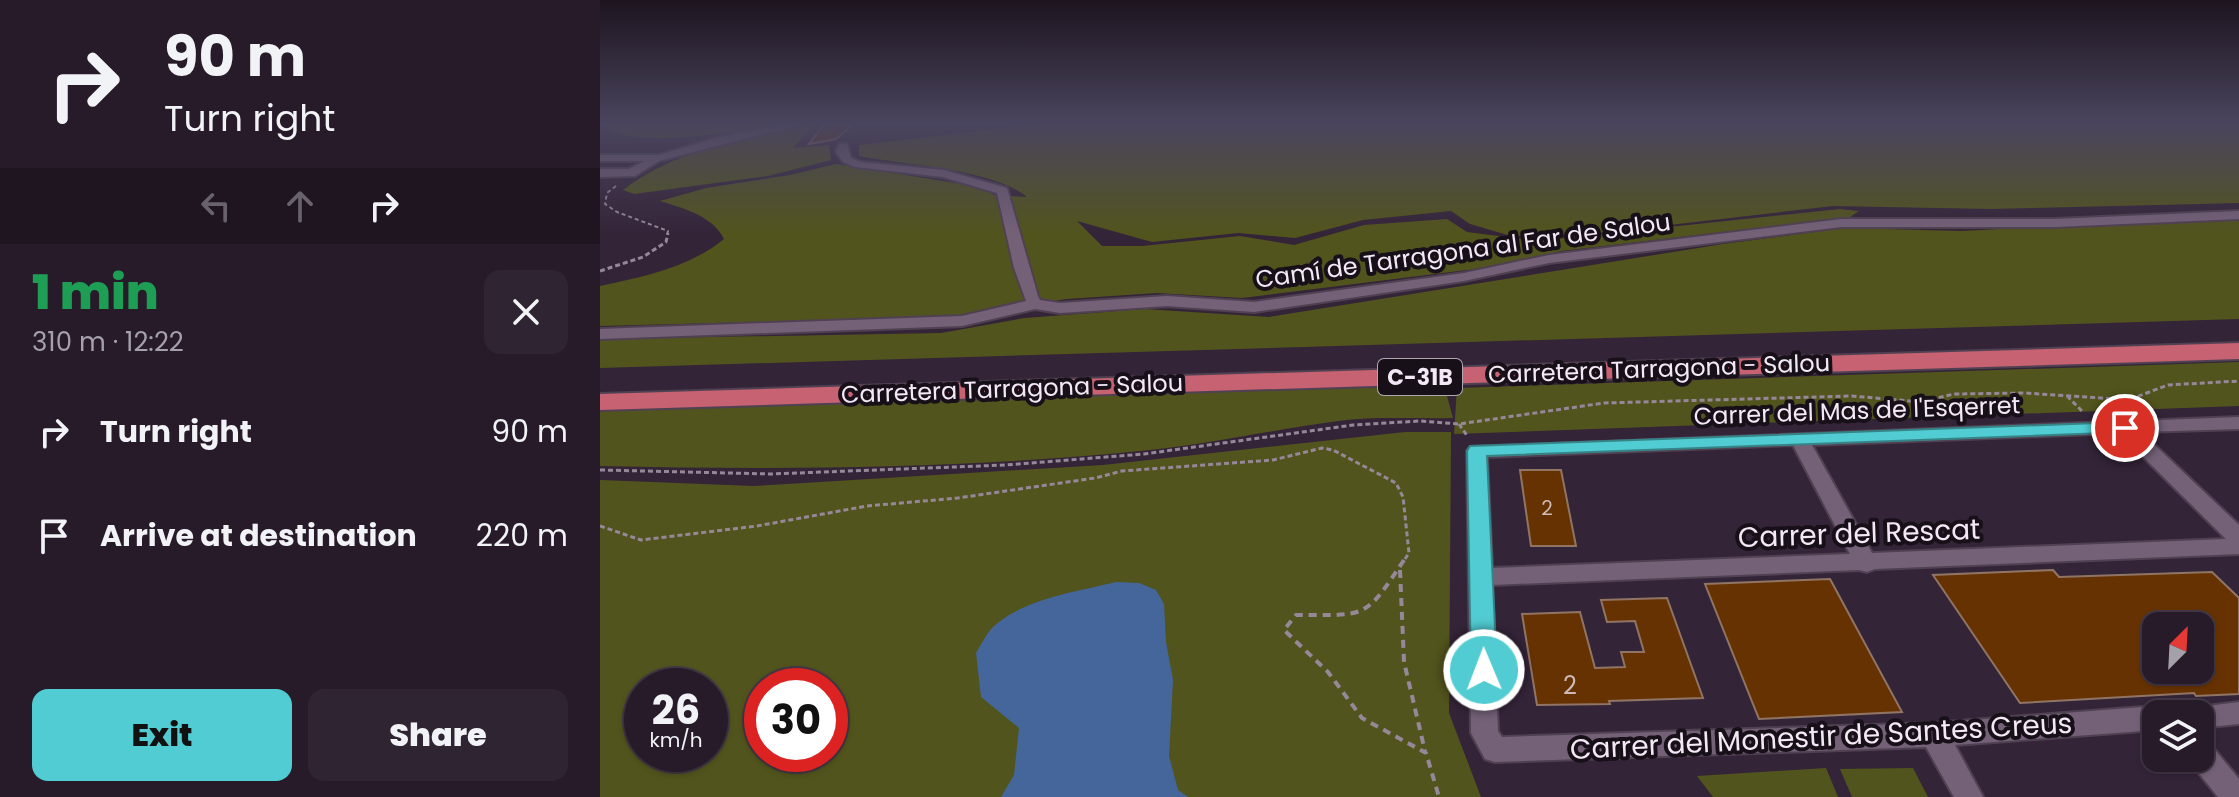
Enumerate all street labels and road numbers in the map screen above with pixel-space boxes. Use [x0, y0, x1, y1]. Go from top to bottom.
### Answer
street label: Camí de Tarragona al Far de Salou [1253, 205, 1673, 296]
street label: Carretera Tarragona - Salou [1487, 346, 1831, 391]
road number: C-31B [1378, 359, 1462, 395]
street label: Carretera Tarragona - Salou [840, 366, 1184, 411]
street label: Carrer del Mas de l'Esqerret [1693, 388, 2021, 433]
street label: Carrer del Rescat [1737, 510, 1981, 557]
street label: Carrer del Monestir de Santes Creus [1569, 704, 2073, 769]

